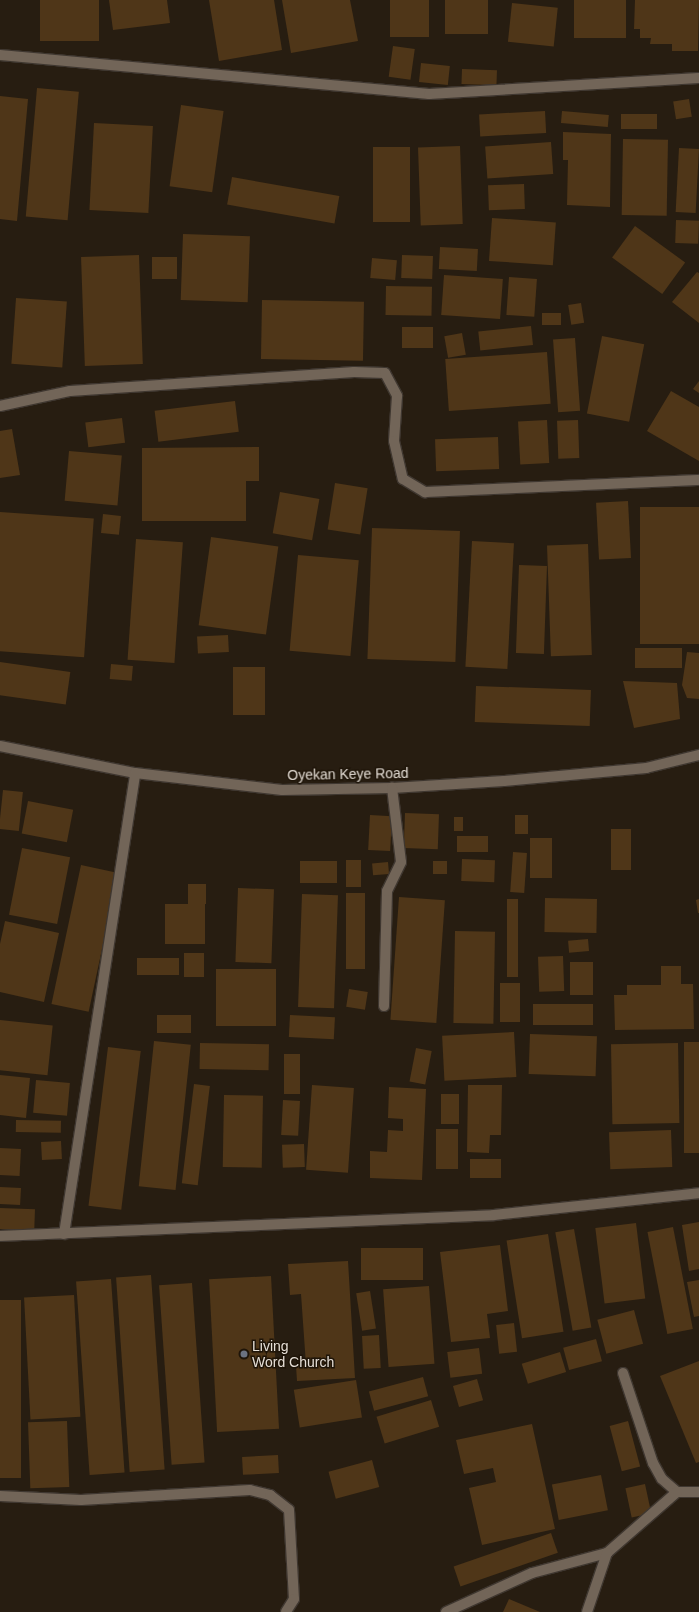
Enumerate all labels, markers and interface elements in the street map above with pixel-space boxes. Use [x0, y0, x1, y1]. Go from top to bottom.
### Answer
street label: Oyekan Keye Road [287, 765, 409, 783]
place label: Living Word Church [252, 1338, 334, 1370]
marker: Living Word Church [239, 1349, 249, 1359]

